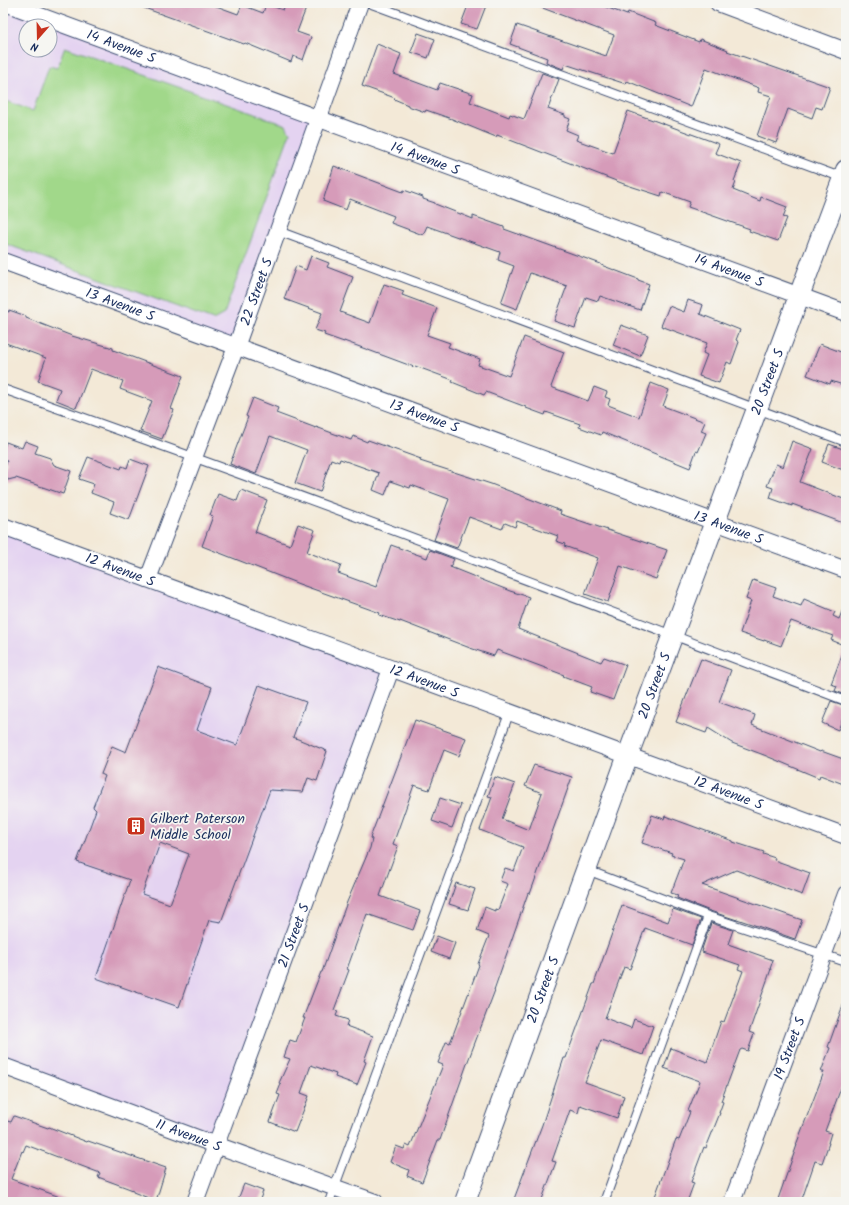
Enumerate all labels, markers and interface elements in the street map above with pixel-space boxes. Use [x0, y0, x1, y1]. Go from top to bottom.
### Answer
north arrow [18, 18, 58, 58]
street label: 14 Avenue S [83, 24, 159, 70]
text: N [29, 37, 41, 56]
street label: 14 Avenue S [387, 136, 463, 182]
street label: 14 Avenue S [691, 248, 767, 294]
street label: 22 Street S [235, 255, 279, 329]
street label: 13 Avenue S [82, 282, 158, 328]
street label: 20 Street S [746, 345, 791, 419]
street label: 13 Avenue S [386, 394, 463, 439]
street label: 13 Avenue S [691, 505, 767, 551]
street label: 12 Avenue S [82, 547, 158, 593]
street label: 20 Street S [632, 649, 677, 722]
street label: 12 Avenue S [386, 659, 463, 705]
street label: 12 Avenue S [690, 770, 767, 816]
place label: Gilbert Paterson Middle School [150, 808, 245, 846]
building icon: Gilbert Paterson Middle School [125, 815, 147, 837]
street label: 21 Street S [272, 900, 316, 971]
street label: 20 Street S [521, 953, 566, 1026]
street label: 19 Street S [768, 1013, 812, 1083]
street label: 11 Avenue S [152, 1114, 225, 1158]

